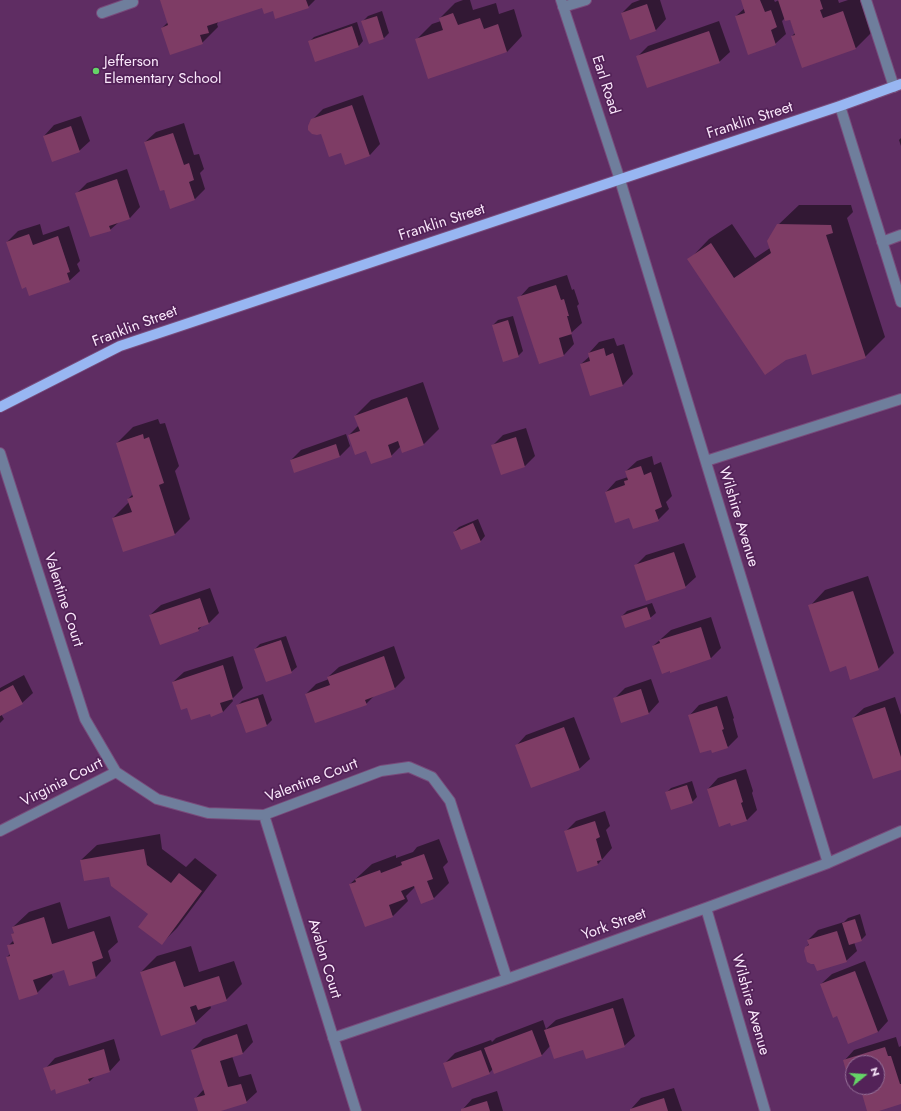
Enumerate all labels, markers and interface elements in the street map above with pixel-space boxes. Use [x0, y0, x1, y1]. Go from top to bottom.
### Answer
place label: Jefferson Elementary School [104, 53, 221, 88]
street label: Earl Road [587, 53, 623, 117]
marker: Jefferson Elementary School [91, 66, 101, 76]
street label: Franklin Street [705, 99, 795, 143]
street label: Franklin Street [397, 201, 487, 245]
street label: Franklin Street [90, 303, 180, 351]
street label: Wilshire Avenue [714, 465, 762, 569]
street label: Valentine Court [39, 551, 87, 649]
street label: Virginia Court [18, 755, 106, 811]
street label: Valentine Court [263, 755, 361, 807]
street label: York Street [579, 905, 649, 945]
street label: Avalon Court [303, 917, 345, 1001]
street label: Wilshire Avenue [727, 953, 773, 1057]
north arrow [845, 1055, 885, 1095]
text: N [867, 1065, 884, 1078]

